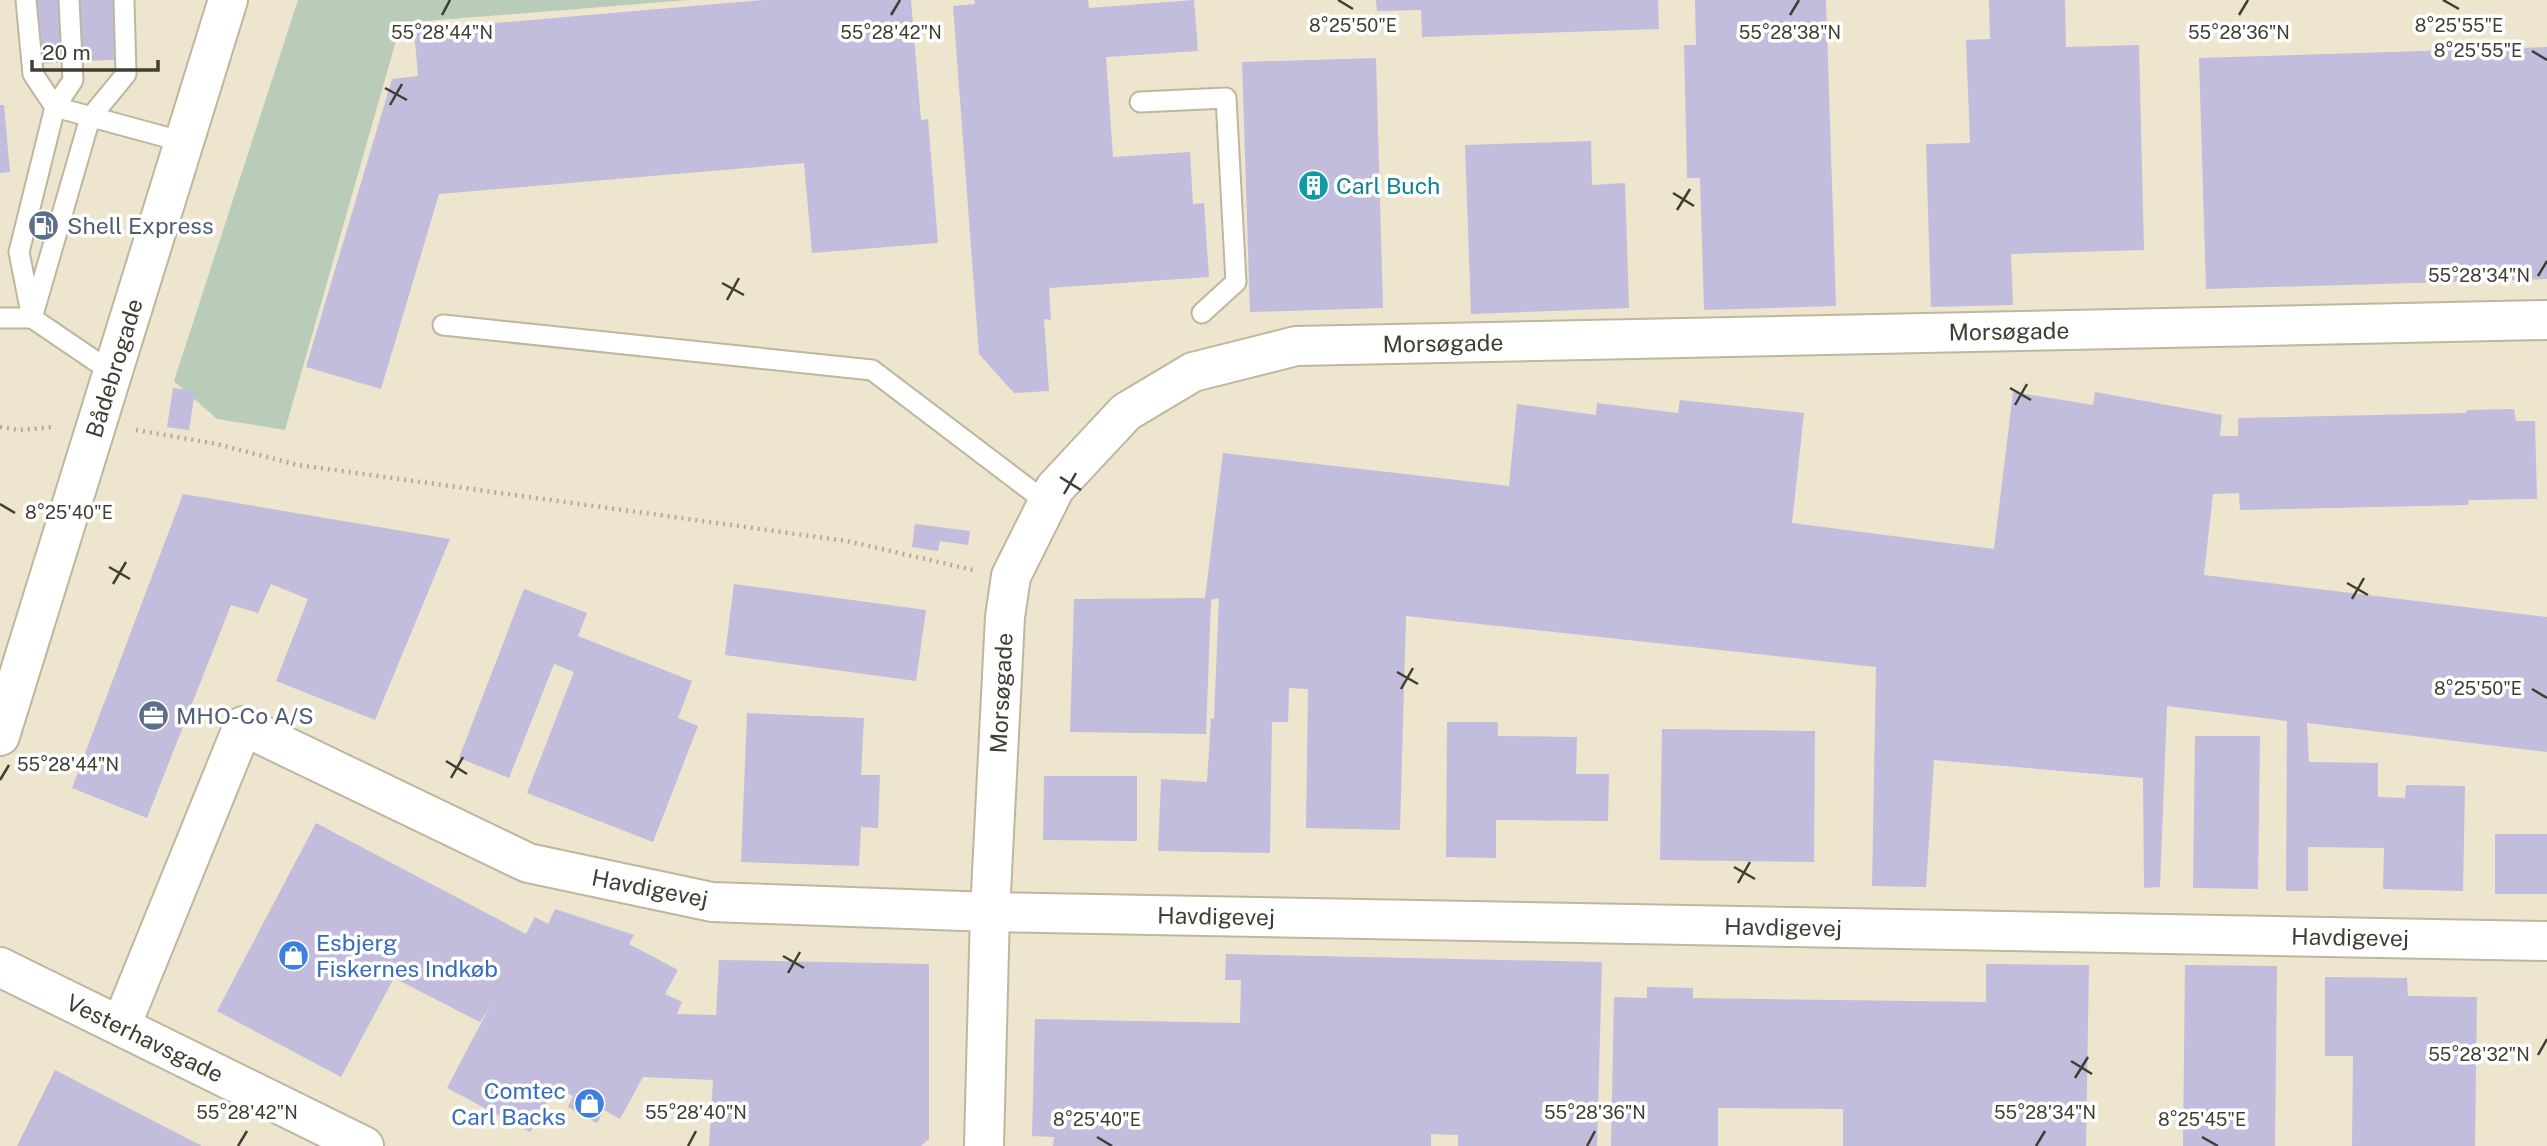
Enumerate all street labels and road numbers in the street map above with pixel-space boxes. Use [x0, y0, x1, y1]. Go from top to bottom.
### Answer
street label: Bådebrogade [80, 295, 148, 441]
street label: Morsøgade [1948, 316, 2070, 346]
street label: Morsøgade [1382, 328, 1504, 358]
street label: Morsøgade [984, 632, 1018, 754]
street label: Havdigevej [590, 863, 710, 913]
street label: Havdigevej [1157, 901, 1275, 931]
street label: Havdigevej [1724, 912, 1842, 942]
street label: Havdigevej [2291, 922, 2409, 952]
street label: Vesterhavsgade [62, 988, 228, 1088]

